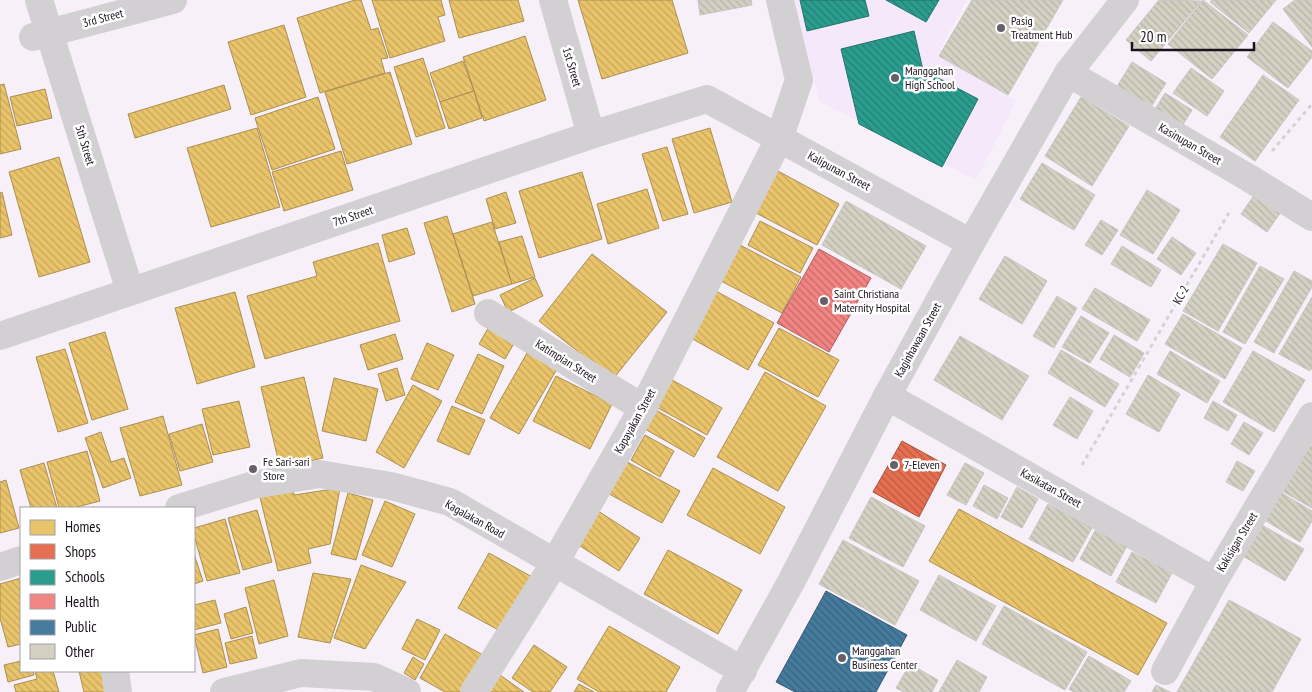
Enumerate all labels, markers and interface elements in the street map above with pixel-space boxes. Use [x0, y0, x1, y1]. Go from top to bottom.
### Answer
street label: 3rd Street [81, 5, 125, 30]
place label: Pasig Treatment Hub [1011, 13, 1072, 42]
scale bar [1132, 20, 1254, 52]
marker: Pasig Treatment Hub [995, 22, 1007, 34]
text: 20 m [1140, 27, 1166, 46]
street label: 1st Street [560, 46, 585, 89]
place label: Manggahan High School [905, 63, 955, 92]
marker: Manggahan High School [889, 72, 901, 84]
street label: Kasinupan Street [1156, 120, 1225, 168]
street label: 5th Street [72, 123, 99, 167]
street label: Kalipunan Street [805, 148, 874, 194]
street label: 7th Street [331, 201, 375, 229]
street label: KC-2 [1169, 283, 1192, 307]
place label: Saint Christiana Maternity Hospital [834, 286, 910, 315]
marker: Saint Christiana Maternity Hospital [818, 295, 830, 307]
street label: Kaginhawaan Street [891, 299, 945, 380]
street label: Katimpian Street [533, 336, 600, 386]
street label: Kapayakan Street [611, 385, 659, 456]
place label: Fe Sari-sari Store [263, 454, 310, 483]
place label: 7-Eleven [904, 457, 940, 472]
marker: 7-Eleven [888, 459, 900, 471]
marker: Fe Sari-sari Store [247, 463, 259, 475]
street label: Kasikatan Street [1018, 465, 1085, 511]
street label: Kagalakan Road [443, 496, 508, 541]
legend [20, 507, 195, 672]
street label: Kakisigan Street [1213, 509, 1261, 574]
text: Homes [65, 517, 101, 536]
text: Shops [65, 542, 96, 561]
text: Schools [65, 567, 105, 586]
text: Health [65, 592, 99, 611]
text: Public [65, 617, 97, 636]
text: Other [65, 642, 95, 661]
place label: Manggahan Business Center [852, 643, 918, 672]
marker: Manggahan Business Center [836, 652, 848, 664]

